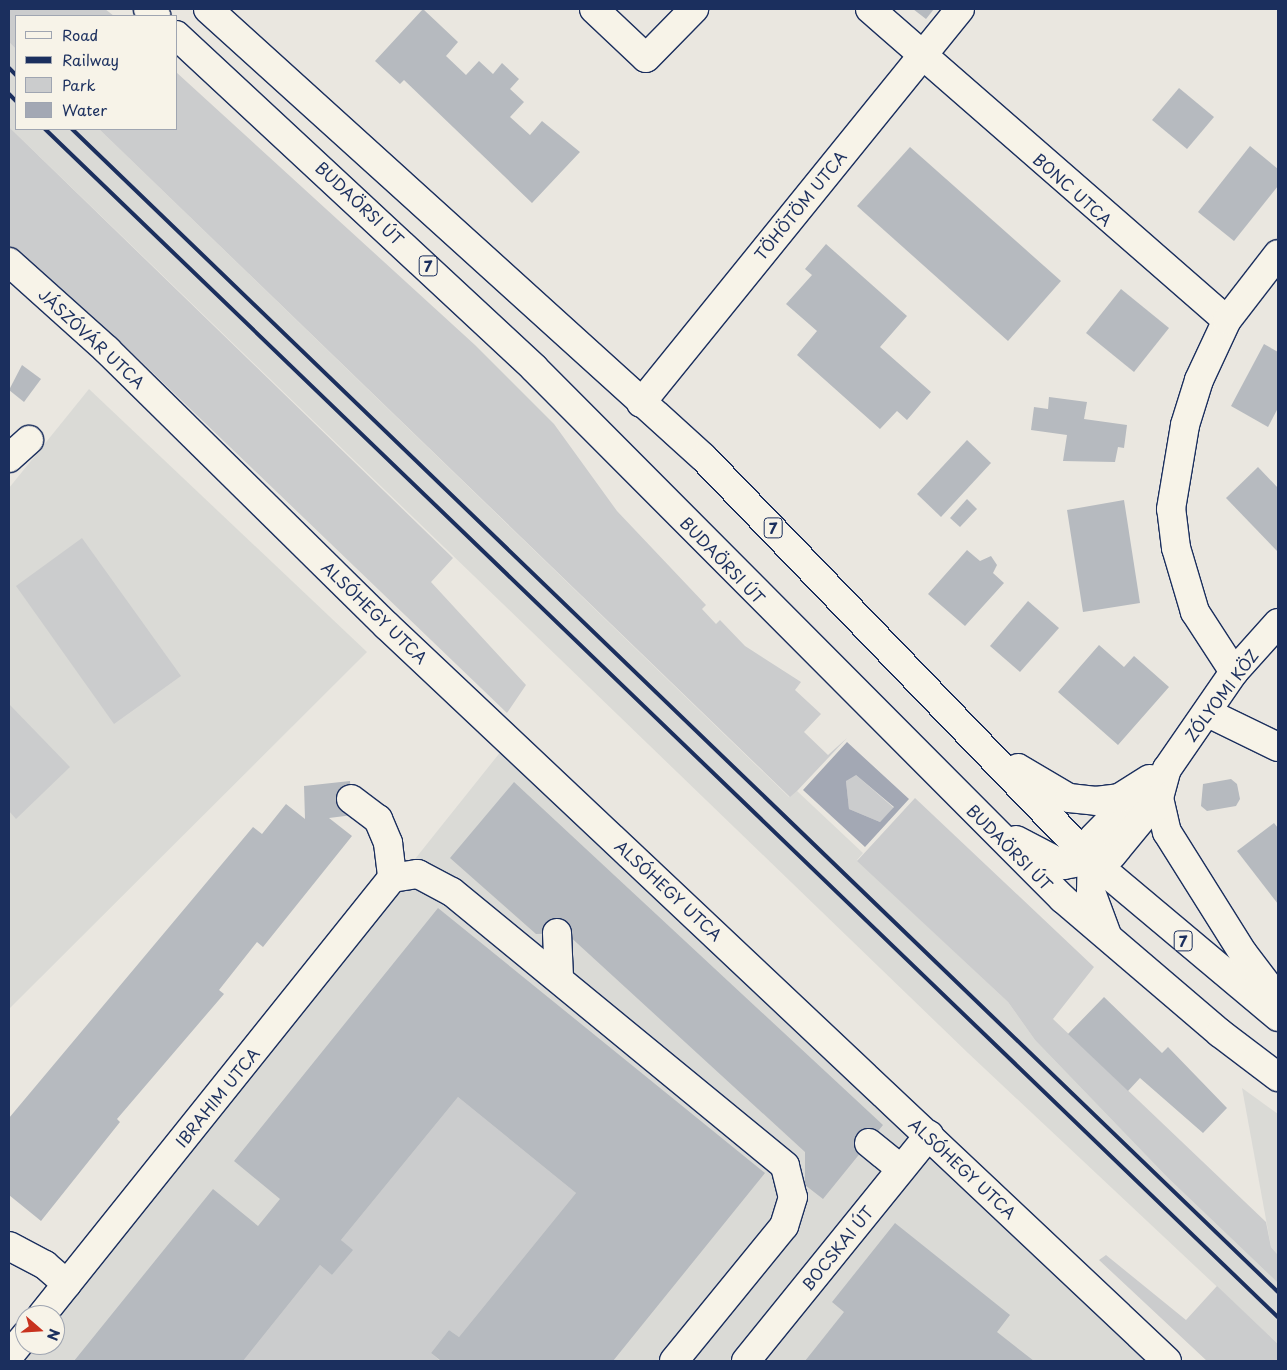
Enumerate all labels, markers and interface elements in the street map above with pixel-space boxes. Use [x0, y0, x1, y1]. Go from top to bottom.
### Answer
legend [15, 15, 178, 130]
text: Road [62, 23, 98, 46]
text: Railway [62, 48, 119, 71]
text: Park [62, 73, 96, 96]
text: Water [62, 98, 107, 121]
street label: TÖHÖTÖM UTCA [750, 146, 850, 264]
street label: BONC UTCA [1029, 148, 1117, 230]
street label: BUDAÖRSI ÚT [312, 157, 408, 249]
road number: 7 [418, 254, 438, 278]
street label: JÁSZÓVÁR UTCA [35, 284, 149, 392]
street label: BUDAÖRSI ÚT [676, 512, 770, 608]
road number: 7 [763, 516, 783, 540]
street label: ALSÓHEGY UTCA [318, 556, 432, 668]
street label: ZÓLYOMI KÖZ [1180, 645, 1262, 745]
street label: BUDAÖRSI ÚT [963, 800, 1057, 894]
street label: ALSÓHEGY UTCA [611, 835, 727, 945]
road number: 7 [1173, 928, 1193, 954]
street label: IBRAHIM UTCA [171, 1043, 263, 1151]
street label: ALSÓHEGY UTCA [905, 1113, 1021, 1223]
street label: BOCSKAI ÚT [797, 1202, 877, 1294]
north arrow [15, 1305, 65, 1355]
text: N [42, 1326, 65, 1343]

